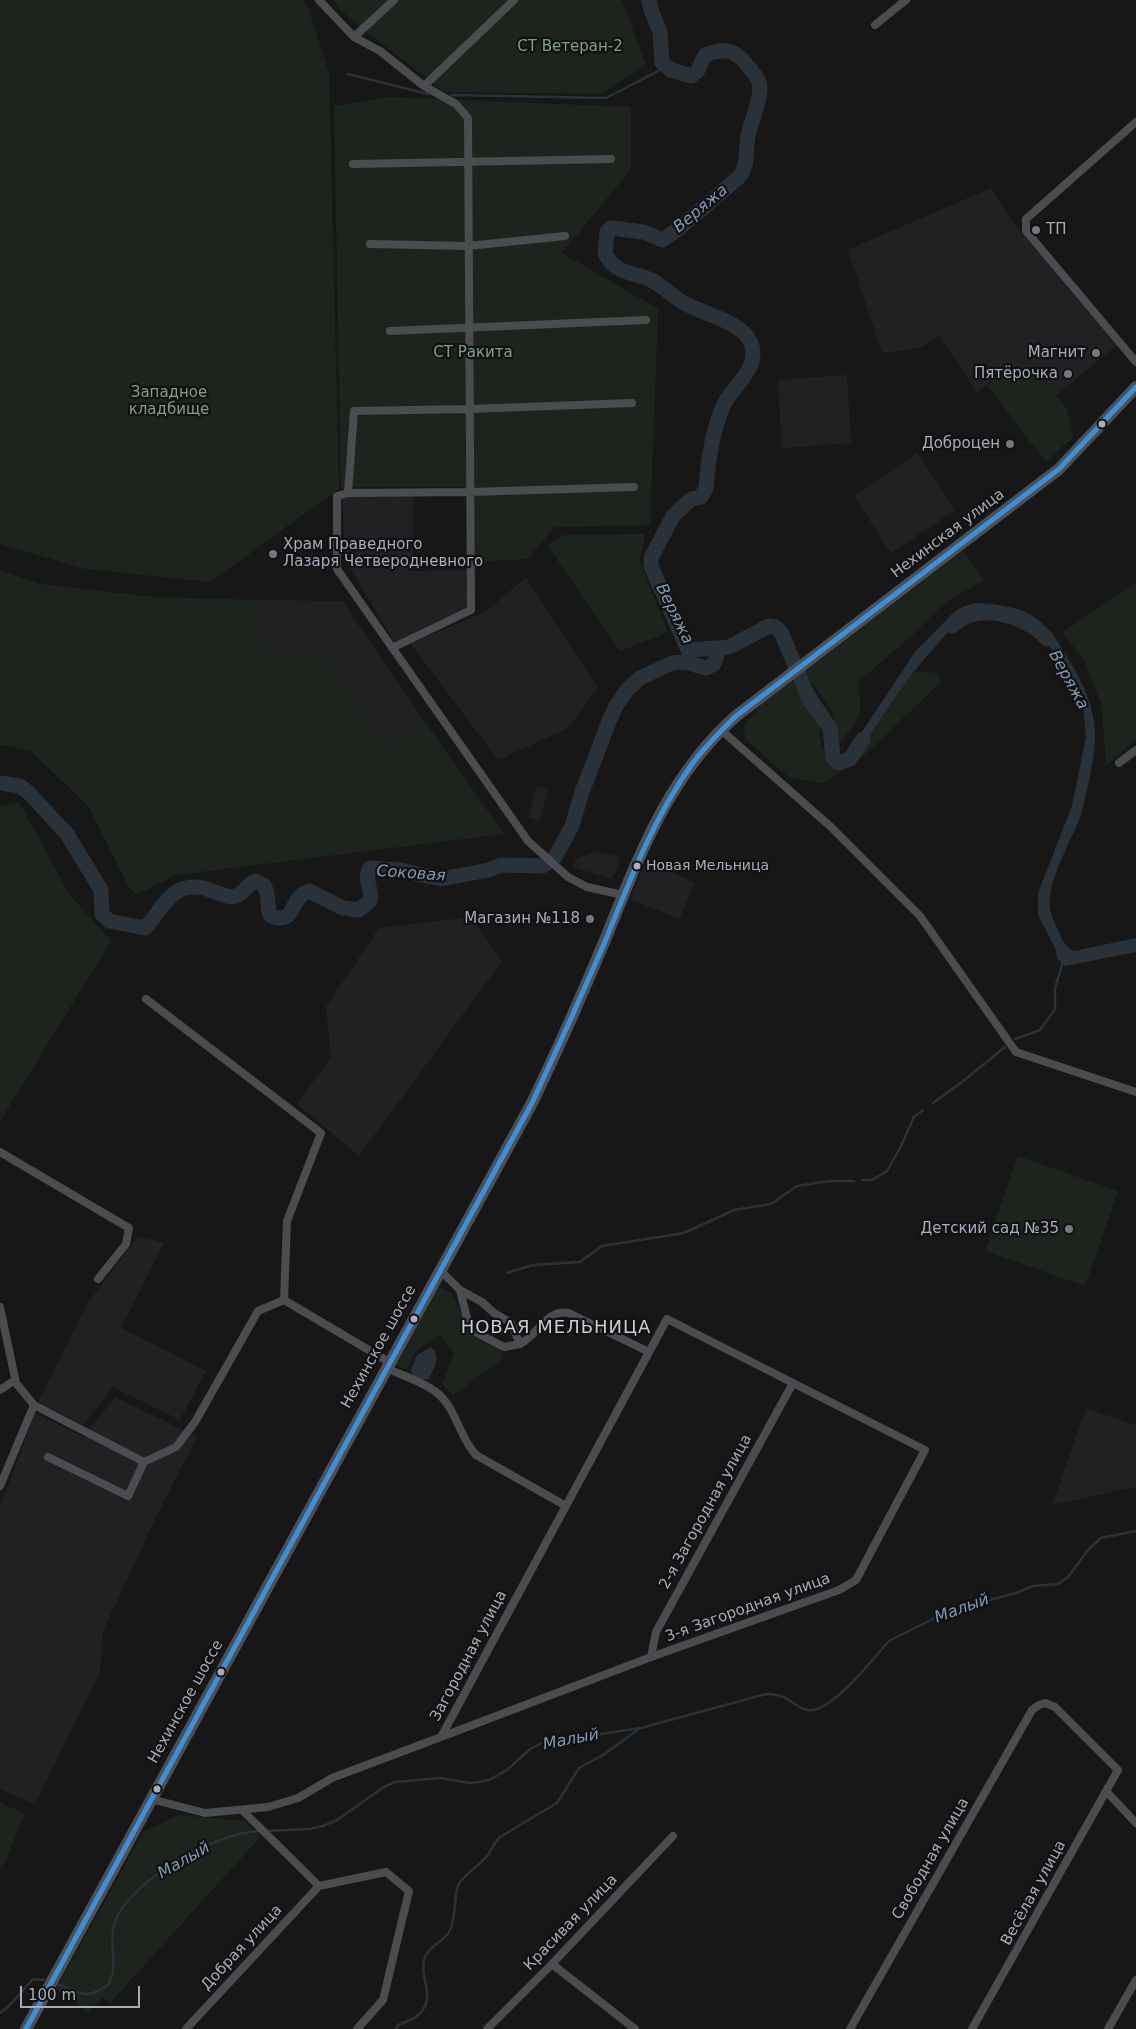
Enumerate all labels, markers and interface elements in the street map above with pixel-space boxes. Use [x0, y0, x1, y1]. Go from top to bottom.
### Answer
park label: СТ Ветеран-2 [517, 38, 623, 56]
water label: Веряжа [670, 181, 732, 237]
place label: ТП [1046, 221, 1066, 239]
marker: ТП [1030, 224, 1042, 236]
park label: СТ Ракита [433, 344, 513, 362]
place label: Магнит [1028, 344, 1086, 362]
marker: Магнит [1090, 347, 1102, 359]
place label: Пятёрочка [974, 365, 1058, 383]
marker: Пятёрочка [1062, 368, 1074, 380]
park label: Западное кладбище [129, 384, 209, 419]
unlabelled marker [1097, 419, 1107, 429]
place label: Доброцен [922, 435, 1000, 453]
marker: Доброцен [1004, 438, 1016, 450]
street label: Нехинская улица [888, 486, 1008, 582]
place label: Храм Праведного Лазаря Четверодневного [283, 536, 483, 571]
marker: Храм Праведного Лазаря Четверодневного [267, 548, 279, 560]
water label: Веряжа [651, 581, 697, 647]
water label: Веряжа [1044, 647, 1092, 713]
place label: Новая Мельница [646, 858, 769, 874]
marker: Новая Мельница [632, 861, 642, 871]
water label: Соковая [376, 862, 446, 886]
place label: Магазин №118 [464, 910, 580, 928]
marker: Магазин №118 [584, 913, 596, 925]
place label: Детский сад №35 [920, 1220, 1059, 1238]
marker: Детский сад №35 [1063, 1223, 1075, 1235]
street label: Нехинское шоссе [338, 1282, 420, 1412]
unlabelled marker [409, 1314, 419, 1324]
district label: НОВАЯ МЕЛЬНИЦА [459, 1317, 653, 1339]
street label: 2-я Загородная улица [656, 1432, 756, 1592]
street label: 3-я Загородная улица [663, 1570, 833, 1646]
street label: Загородная улица [427, 1588, 511, 1724]
water label: Малый [932, 1590, 992, 1628]
street label: Нехинское шоссе [145, 1637, 227, 1767]
unlabelled marker [216, 1667, 226, 1677]
water label: Малый [541, 1725, 601, 1755]
unlabelled marker [152, 1784, 162, 1794]
street label: Свободная улица [889, 1795, 973, 1923]
street label: Весёлая улица [998, 1837, 1070, 1949]
water label: Малый [155, 1838, 213, 1884]
street label: Красивая улица [520, 1871, 622, 1975]
street label: Добрая улица [198, 1902, 286, 1994]
scale bar [22, 1976, 142, 2008]
text: 100 m [28, 1986, 76, 2004]

